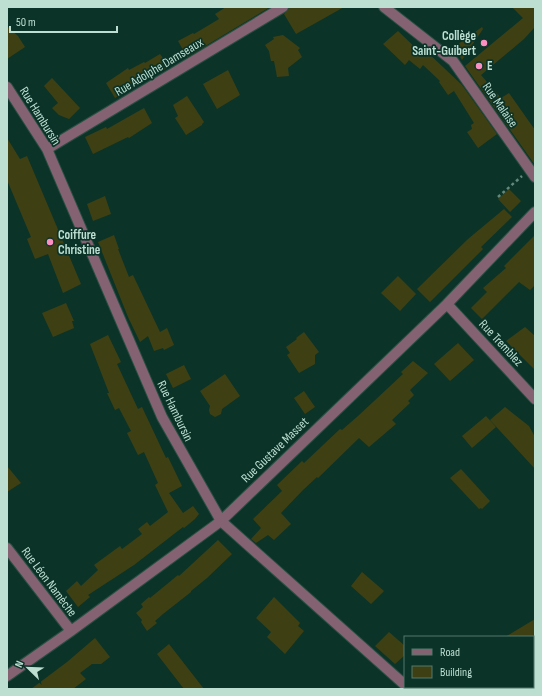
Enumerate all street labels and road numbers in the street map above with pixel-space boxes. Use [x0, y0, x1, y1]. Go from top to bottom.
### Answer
street label: Rue Adolphe Damseaux [112, 34, 206, 100]
street label: Rue Malaise [479, 79, 521, 131]
street label: Rue Hambursin [16, 84, 64, 148]
street label: Rue Tremblez [475, 316, 527, 370]
street label: Rue Hambursin [153, 378, 197, 444]
street label: Rue Gustave Masset [238, 414, 312, 486]
street label: Rue Léon Namèche [18, 544, 80, 620]

